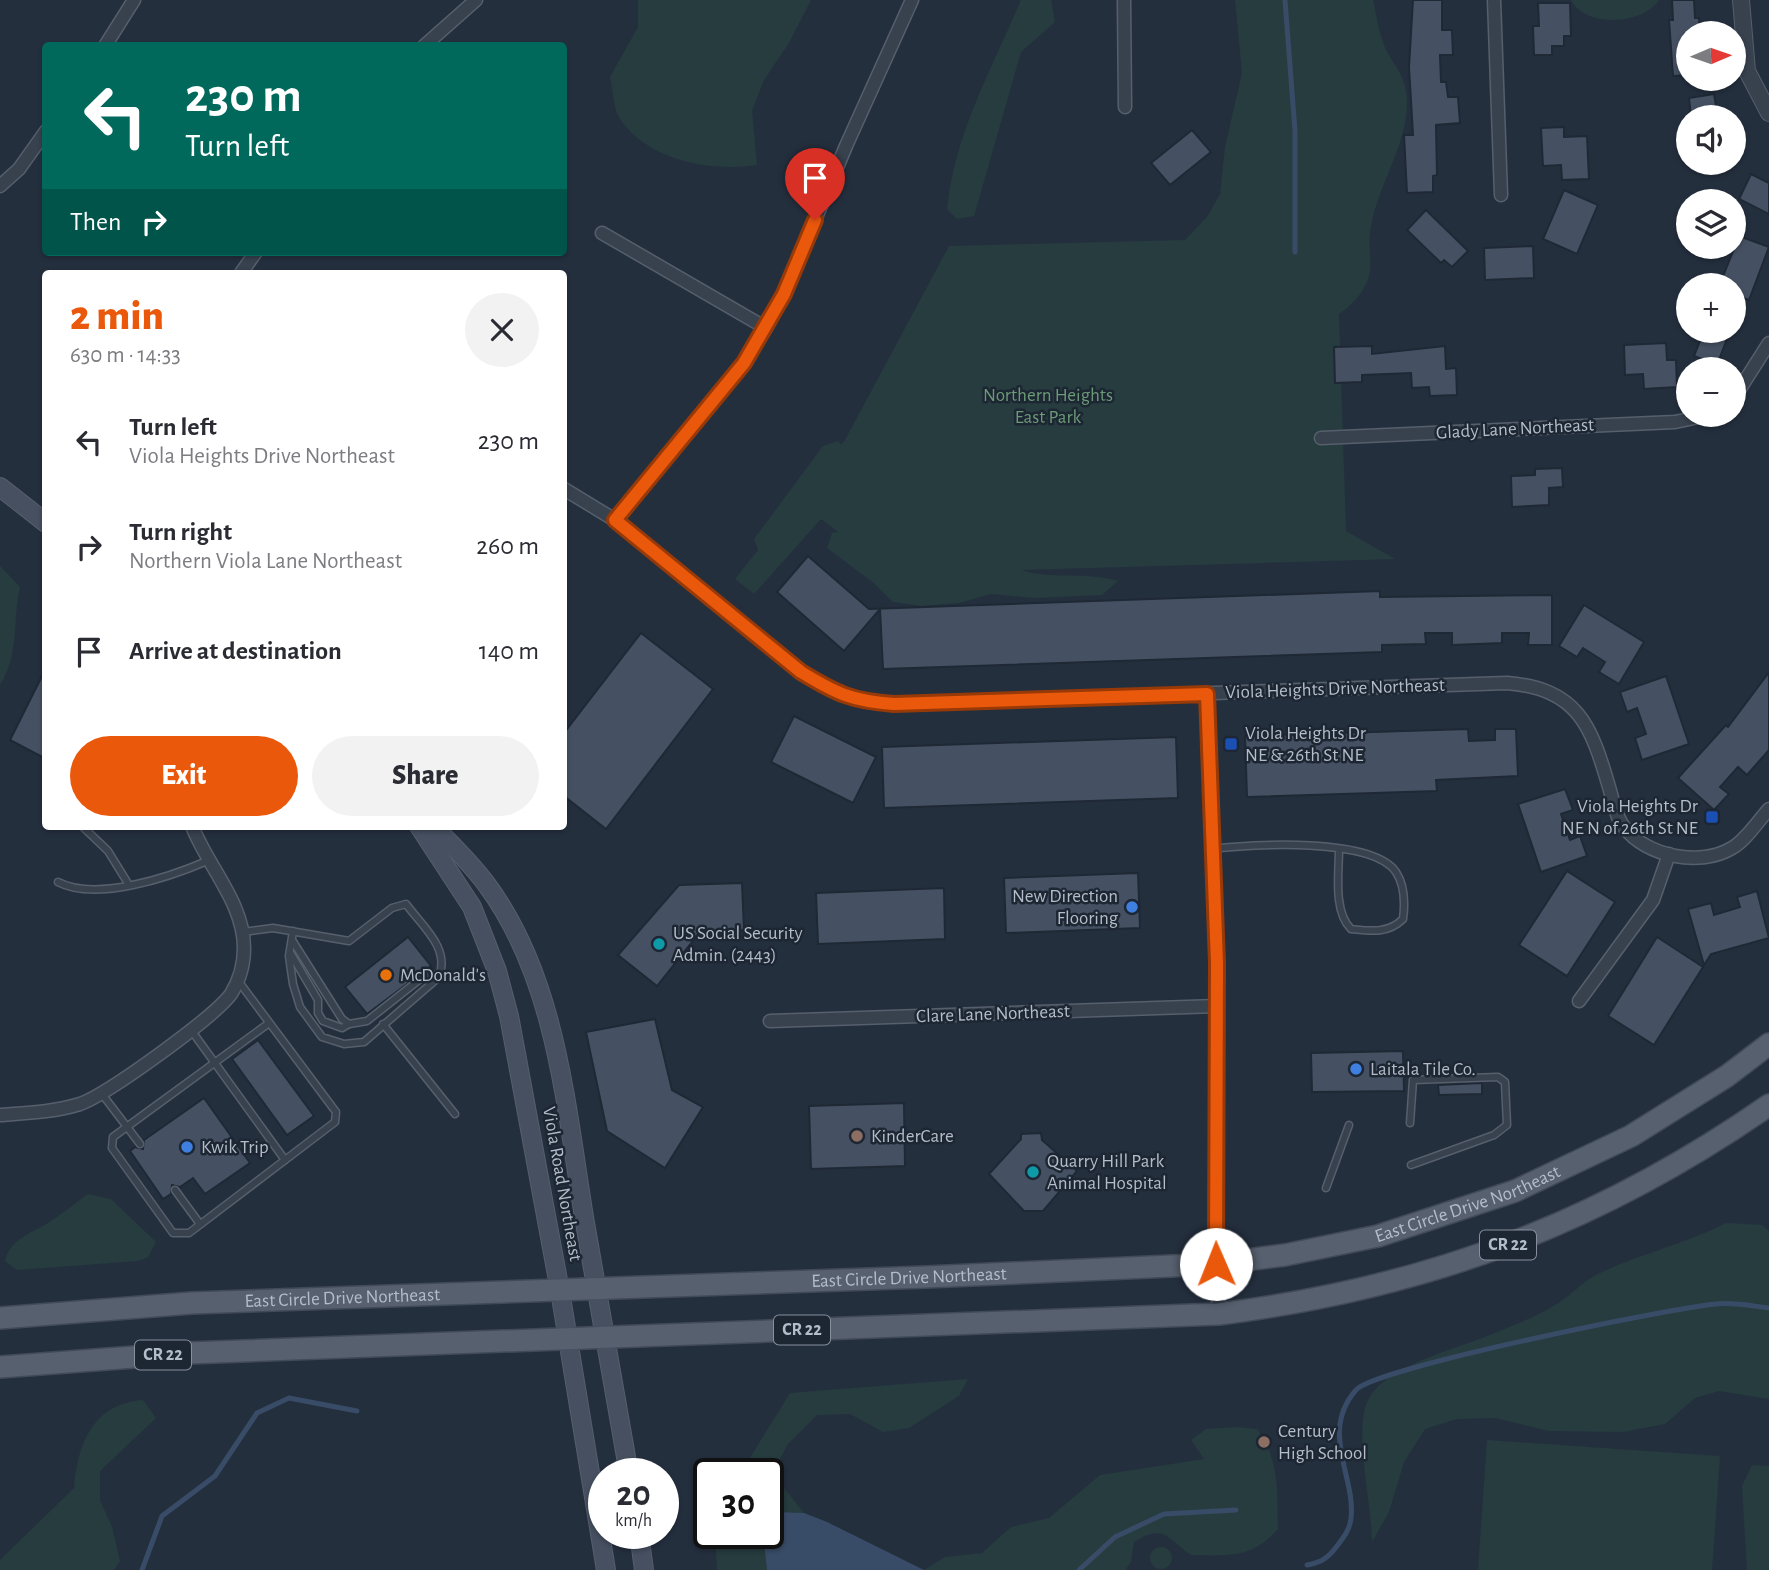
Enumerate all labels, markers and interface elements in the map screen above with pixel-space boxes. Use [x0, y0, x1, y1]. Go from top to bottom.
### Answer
north arrow [1676, 21, 1746, 91]
map controls [1676, 21, 1746, 427]
icon: left [70, 70, 161, 161]
text: 230 m [185, 72, 302, 121]
button: sound [1676, 105, 1746, 175]
text: Turn left [185, 130, 289, 162]
pin [785, 148, 845, 220]
icon: arrive [796, 159, 834, 197]
button: layers [1676, 189, 1746, 259]
icon: right [135, 203, 173, 241]
text: Then [70, 209, 121, 235]
button: + [1676, 273, 1746, 343]
button: close [465, 293, 539, 367]
text: 2 min [70, 295, 164, 337]
text: 630 m · 14:33 [70, 344, 181, 367]
button: − [1676, 357, 1746, 427]
park label: Northern Heights East Park [983, 386, 1113, 427]
text: Turn left [129, 414, 217, 440]
street label: Glady Lane Northeast [1435, 415, 1595, 443]
icon: left [70, 423, 108, 461]
text: 230 m [478, 428, 539, 454]
text: Viola Heights Drive Northeast [129, 445, 395, 468]
text: Turn right [129, 519, 232, 545]
icon: right [70, 528, 108, 566]
text: 260 m [476, 533, 539, 559]
text: Northern Viola Lane Northeast [129, 550, 402, 573]
icon: arrive [70, 633, 108, 671]
text: Arrive at destination [129, 638, 342, 664]
text: 140 m [479, 638, 539, 664]
street label: Viola Heights Drive Northeast [1225, 676, 1445, 702]
place label: Viola Heights Dr NE & 26th St NE [1245, 724, 1366, 765]
button: Exit [70, 736, 298, 816]
button: Share [312, 736, 539, 816]
marker: Viola Heights Dr NE & 26th St NE [1223, 736, 1239, 752]
place label: Viola Heights Dr NE N of 26th St NE [1562, 797, 1698, 838]
marker: Viola Heights Dr NE N of 26th St NE [1704, 809, 1720, 825]
place label: New Direction Flooring [1012, 887, 1119, 928]
marker: New Direction Flooring [1124, 899, 1140, 915]
place label: US Social Security Admin. (2443) [673, 924, 803, 965]
marker: US Social Security Admin. (2443) [651, 936, 667, 952]
place label: McDonald's [400, 966, 486, 985]
marker: McDonald's [378, 967, 394, 983]
street label: Clare Lane Northeast [916, 1002, 1070, 1026]
place label: Laitala Tile Co. [1370, 1060, 1476, 1079]
marker: Laitala Tile Co. [1348, 1061, 1364, 1077]
street label: Viola Road Northeast [539, 1105, 585, 1263]
place label: KinderCare [871, 1127, 954, 1146]
marker: KinderCare [849, 1128, 865, 1144]
place label: Kwik Trip [201, 1138, 269, 1157]
marker: Kwik Trip [179, 1139, 195, 1155]
place label: Quarry Hill Park Animal Hospital [1047, 1152, 1167, 1193]
street label: East Circle Drive Northeast [1373, 1162, 1563, 1246]
marker: Quarry Hill Park Animal Hospital [1025, 1164, 1041, 1180]
position arrow [1179, 1227, 1253, 1301]
road number: CR 22 [1480, 1230, 1536, 1260]
street label: East Circle Drive Northeast [811, 1264, 1007, 1291]
street label: East Circle Drive Northeast [244, 1285, 440, 1311]
road number: CR 22 [774, 1316, 830, 1344]
road number: CR 22 [135, 1340, 191, 1370]
place label: Century High School [1278, 1422, 1367, 1463]
marker: Century High School [1256, 1434, 1272, 1450]
speed limit sign: 30 [693, 1458, 784, 1549]
text: 20 [616, 1477, 651, 1512]
text: km/h [615, 1512, 652, 1530]

